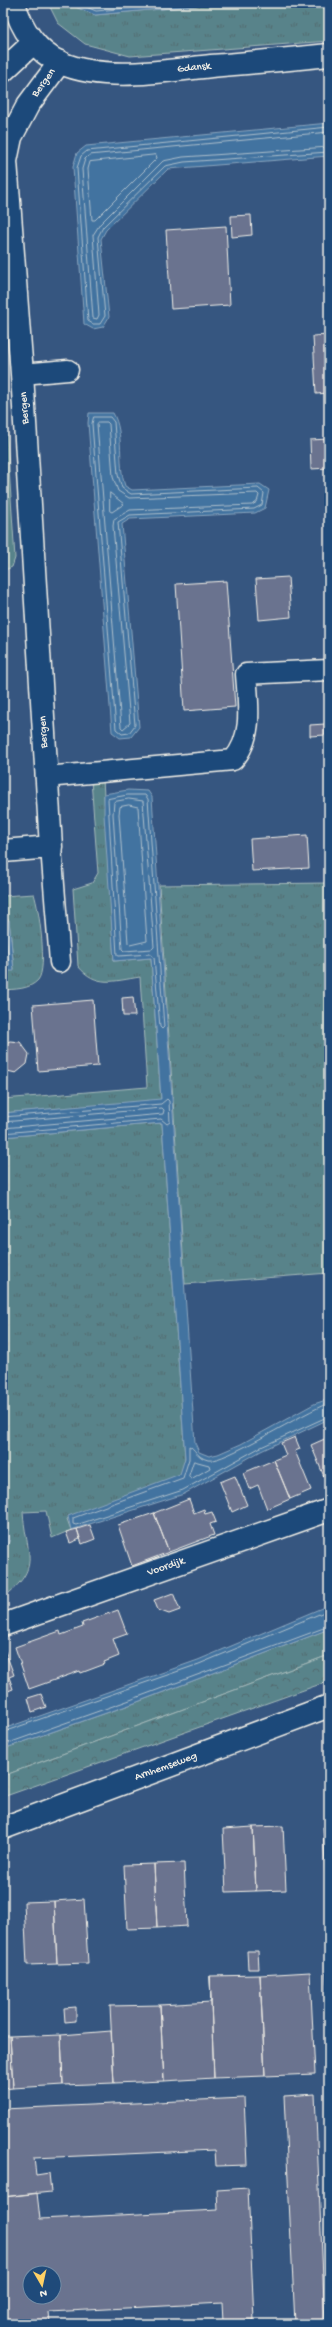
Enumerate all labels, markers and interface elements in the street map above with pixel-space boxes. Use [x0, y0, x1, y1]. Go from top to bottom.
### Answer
street label: Gdansk [177, 60, 212, 76]
street label: Bergen [29, 66, 59, 100]
street label: Bergen [18, 391, 32, 426]
street label: Bergen [37, 715, 51, 749]
street label: Voordijk [145, 1555, 187, 1579]
street label: Arnhemseweg [133, 1750, 199, 1784]
north arrow [22, 2265, 62, 2305]
text: N [39, 2286, 48, 2299]

